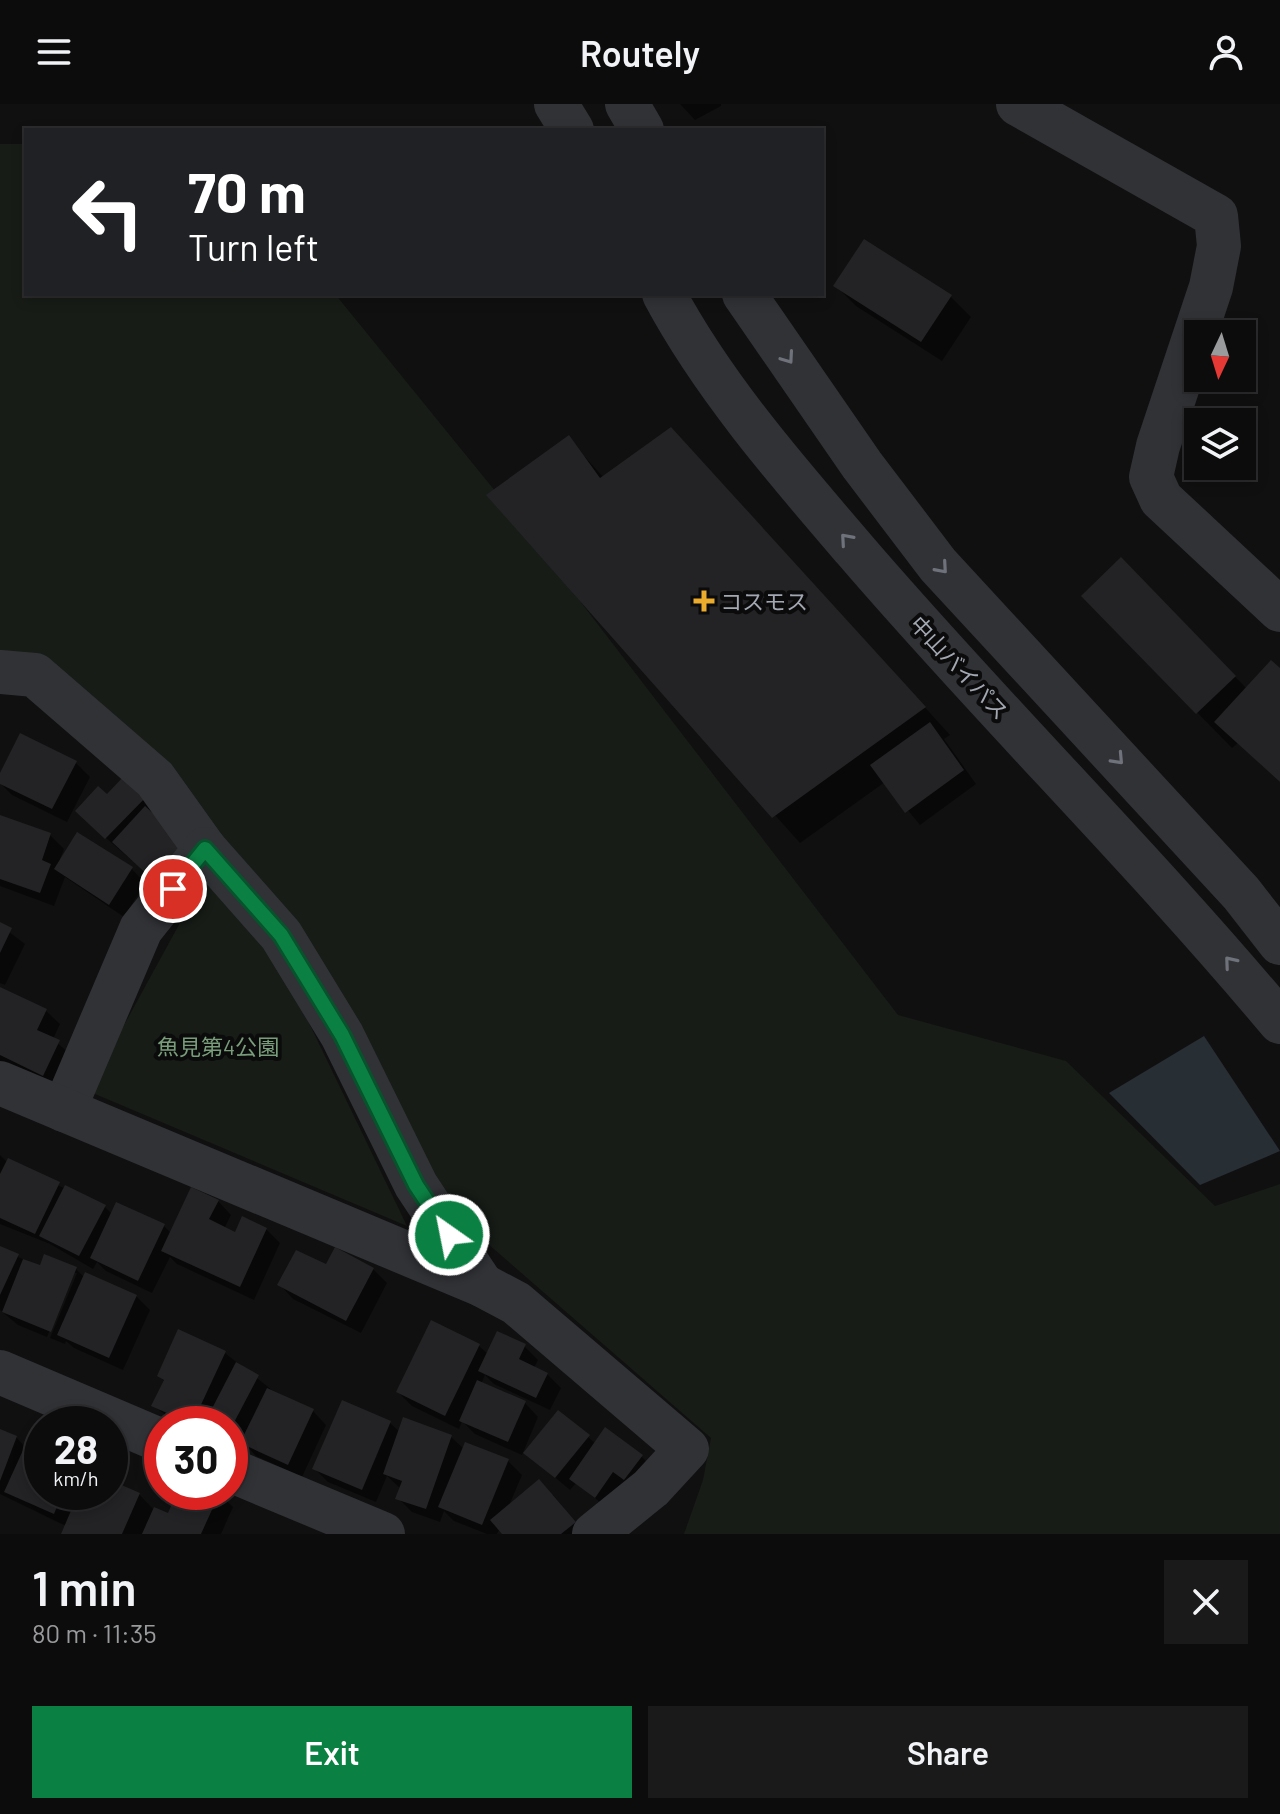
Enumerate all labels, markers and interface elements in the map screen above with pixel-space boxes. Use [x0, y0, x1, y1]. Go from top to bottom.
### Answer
icon: menu [32, 30, 76, 74]
icon: person [1204, 30, 1248, 74]
text: Routely [580, 31, 700, 74]
text: 70 m [188, 157, 306, 224]
icon: left [56, 160, 160, 264]
text: Turn left [188, 225, 319, 268]
north arrow [1184, 320, 1256, 392]
map controls [1184, 320, 1256, 480]
one-way arrow [779, 350, 794, 364]
button: layers [1184, 408, 1256, 480]
one-way arrow [841, 534, 856, 549]
one-way arrow [932, 559, 946, 574]
place label: コスモス [720, 588, 808, 614]
marker: コスモス [695, 592, 713, 610]
street label: 中山バイパス [906, 610, 1014, 724]
one-way arrow [1108, 750, 1122, 765]
pin [139, 855, 207, 923]
icon: arrive [151, 867, 195, 911]
one-way arrow [1225, 957, 1240, 971]
park label: 魚見第4公園 [157, 1033, 279, 1059]
position arrow [407, 1193, 491, 1277]
speed limit sign: 30 [144, 1406, 248, 1510]
text: 28 [54, 1424, 98, 1472]
text: km/h [53, 1466, 99, 1490]
text: 1 min [32, 1558, 137, 1616]
button: close [1164, 1560, 1248, 1644]
text: 80 m · 11:35 [32, 1617, 157, 1648]
button: Exit [32, 1706, 632, 1798]
button: Share [648, 1706, 1248, 1798]

